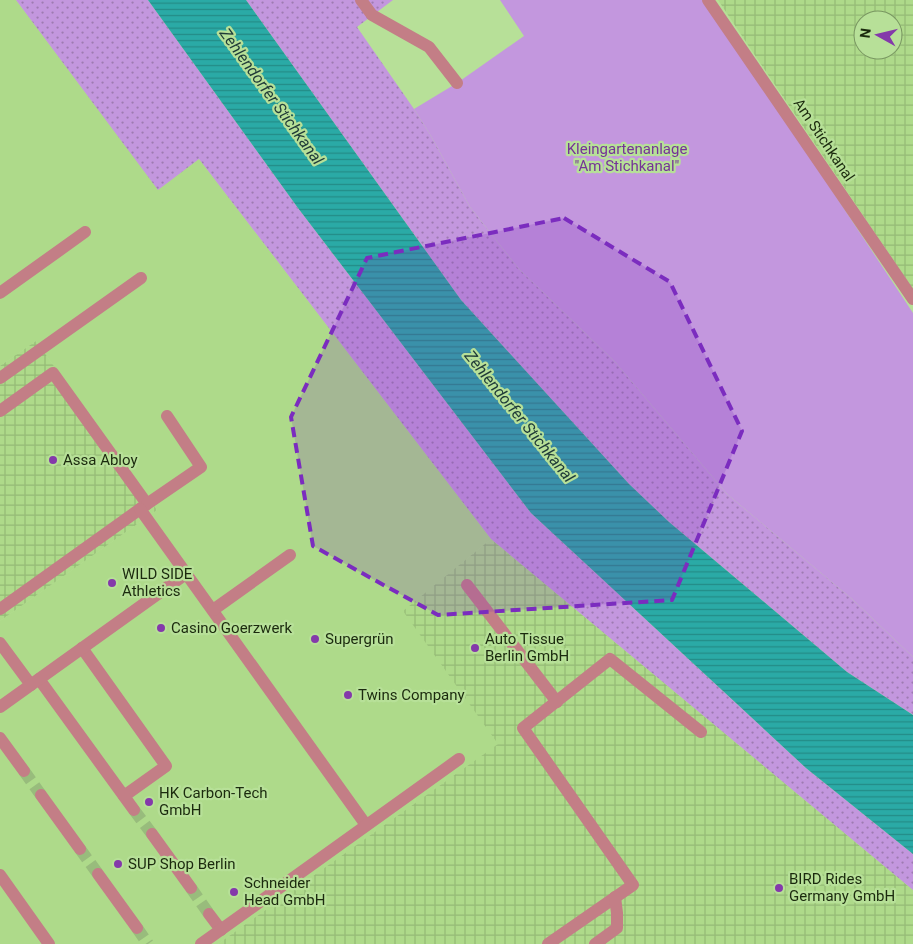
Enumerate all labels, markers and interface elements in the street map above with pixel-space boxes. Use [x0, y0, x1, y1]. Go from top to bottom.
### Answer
north arrow [853, 10, 903, 60]
water label: Zehlendorfer Stichkanal [215, 24, 328, 168]
text: N [857, 27, 874, 39]
street label: Am Stichkanal [790, 95, 858, 185]
park label: Kleingartenanlage "Am Stichkanal" [567, 140, 687, 175]
water label: Zehlendorfer Stichkanal [460, 346, 579, 486]
place label: Assa Abloy [63, 451, 138, 469]
marker: Assa Abloy [47, 454, 59, 466]
place label: WILD SIDE Athletics [122, 565, 193, 600]
marker: WILD SIDE Athletics [106, 577, 118, 589]
place label: Casino Goerzwerk [171, 619, 292, 637]
marker: Casino Goerzwerk [155, 622, 167, 634]
place label: Supergrün [325, 630, 394, 648]
place label: Auto Tissue Berlin GmbH [485, 630, 569, 665]
marker: Supergrün [309, 633, 321, 645]
marker: Auto Tissue Berlin GmbH [469, 642, 481, 654]
place label: Twins Company [358, 686, 465, 704]
marker: Twins Company [342, 689, 354, 701]
place label: HK Carbon-Tech GmbH [159, 784, 268, 819]
marker: HK Carbon-Tech GmbH [143, 796, 155, 808]
place label: SUP Shop Berlin [128, 855, 236, 873]
marker: SUP Shop Berlin [112, 858, 124, 870]
place label: BIRD Rides Germany GmbH [789, 870, 895, 905]
place label: Schneider Head GmbH [244, 874, 326, 909]
marker: BIRD Rides Germany GmbH [773, 882, 785, 894]
marker: Schneider Head GmbH [228, 886, 240, 898]

